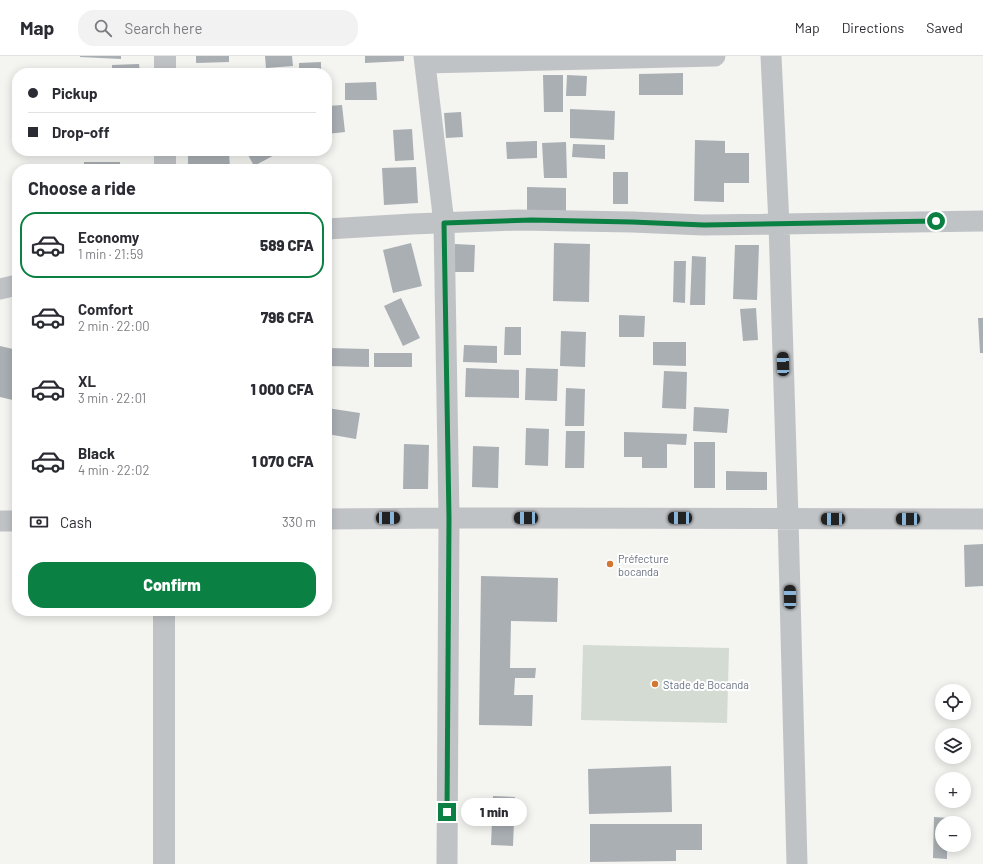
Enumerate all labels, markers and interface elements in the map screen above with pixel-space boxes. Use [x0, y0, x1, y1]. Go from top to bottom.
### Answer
search box [78, 10, 358, 46]
text: Map [20, 16, 54, 39]
icon: search [92, 17, 114, 39]
text: Search here [124, 19, 202, 37]
text: Map [795, 19, 820, 36]
text: Directions [842, 19, 904, 36]
text: Saved [926, 19, 963, 36]
text: Pickup [52, 84, 98, 102]
text: Drop-off [52, 123, 110, 141]
text: Choose a ride [28, 177, 136, 199]
route start [927, 212, 945, 230]
icon: car [30, 227, 66, 263]
text: Economy [78, 228, 139, 246]
text: 589 CFA [260, 236, 314, 254]
text: 1 min · 21:59 [78, 246, 143, 262]
icon: car [30, 299, 66, 335]
text: Comfort [78, 300, 133, 318]
text: 796 CFA [261, 308, 314, 326]
text: 2 min · 22:00 [78, 318, 150, 334]
car [777, 352, 789, 376]
icon: car [30, 371, 66, 407]
text: XL [78, 372, 96, 390]
text: 1 000 CFA [250, 380, 314, 398]
text: 3 min · 22:01 [78, 390, 146, 406]
icon: car [30, 443, 66, 479]
text: Black [78, 444, 115, 462]
text: 1 070 CFA [251, 452, 314, 470]
text: 4 min · 22:02 [78, 462, 149, 478]
icon: cash [28, 511, 50, 533]
car [376, 512, 400, 524]
car [514, 512, 538, 524]
car [668, 512, 692, 524]
text: Cash [60, 513, 92, 531]
car [821, 513, 845, 525]
car [896, 513, 920, 525]
text: 330 m [282, 514, 316, 530]
place label: Préfecture bocanda [618, 552, 669, 578]
marker: Préfecture bocanda [605, 559, 615, 569]
button: Confirm [28, 562, 316, 608]
car [784, 585, 796, 609]
place label: Stade de Bocanda [663, 678, 749, 691]
marker: Stade de Bocanda [650, 679, 660, 689]
map controls [935, 684, 971, 852]
button: locate [935, 684, 971, 720]
button: layers [935, 728, 971, 764]
button: + [935, 772, 971, 808]
callout: 1 min [461, 798, 527, 826]
route end [438, 803, 456, 821]
text: 1 min [480, 804, 508, 820]
button: − [935, 816, 971, 852]

